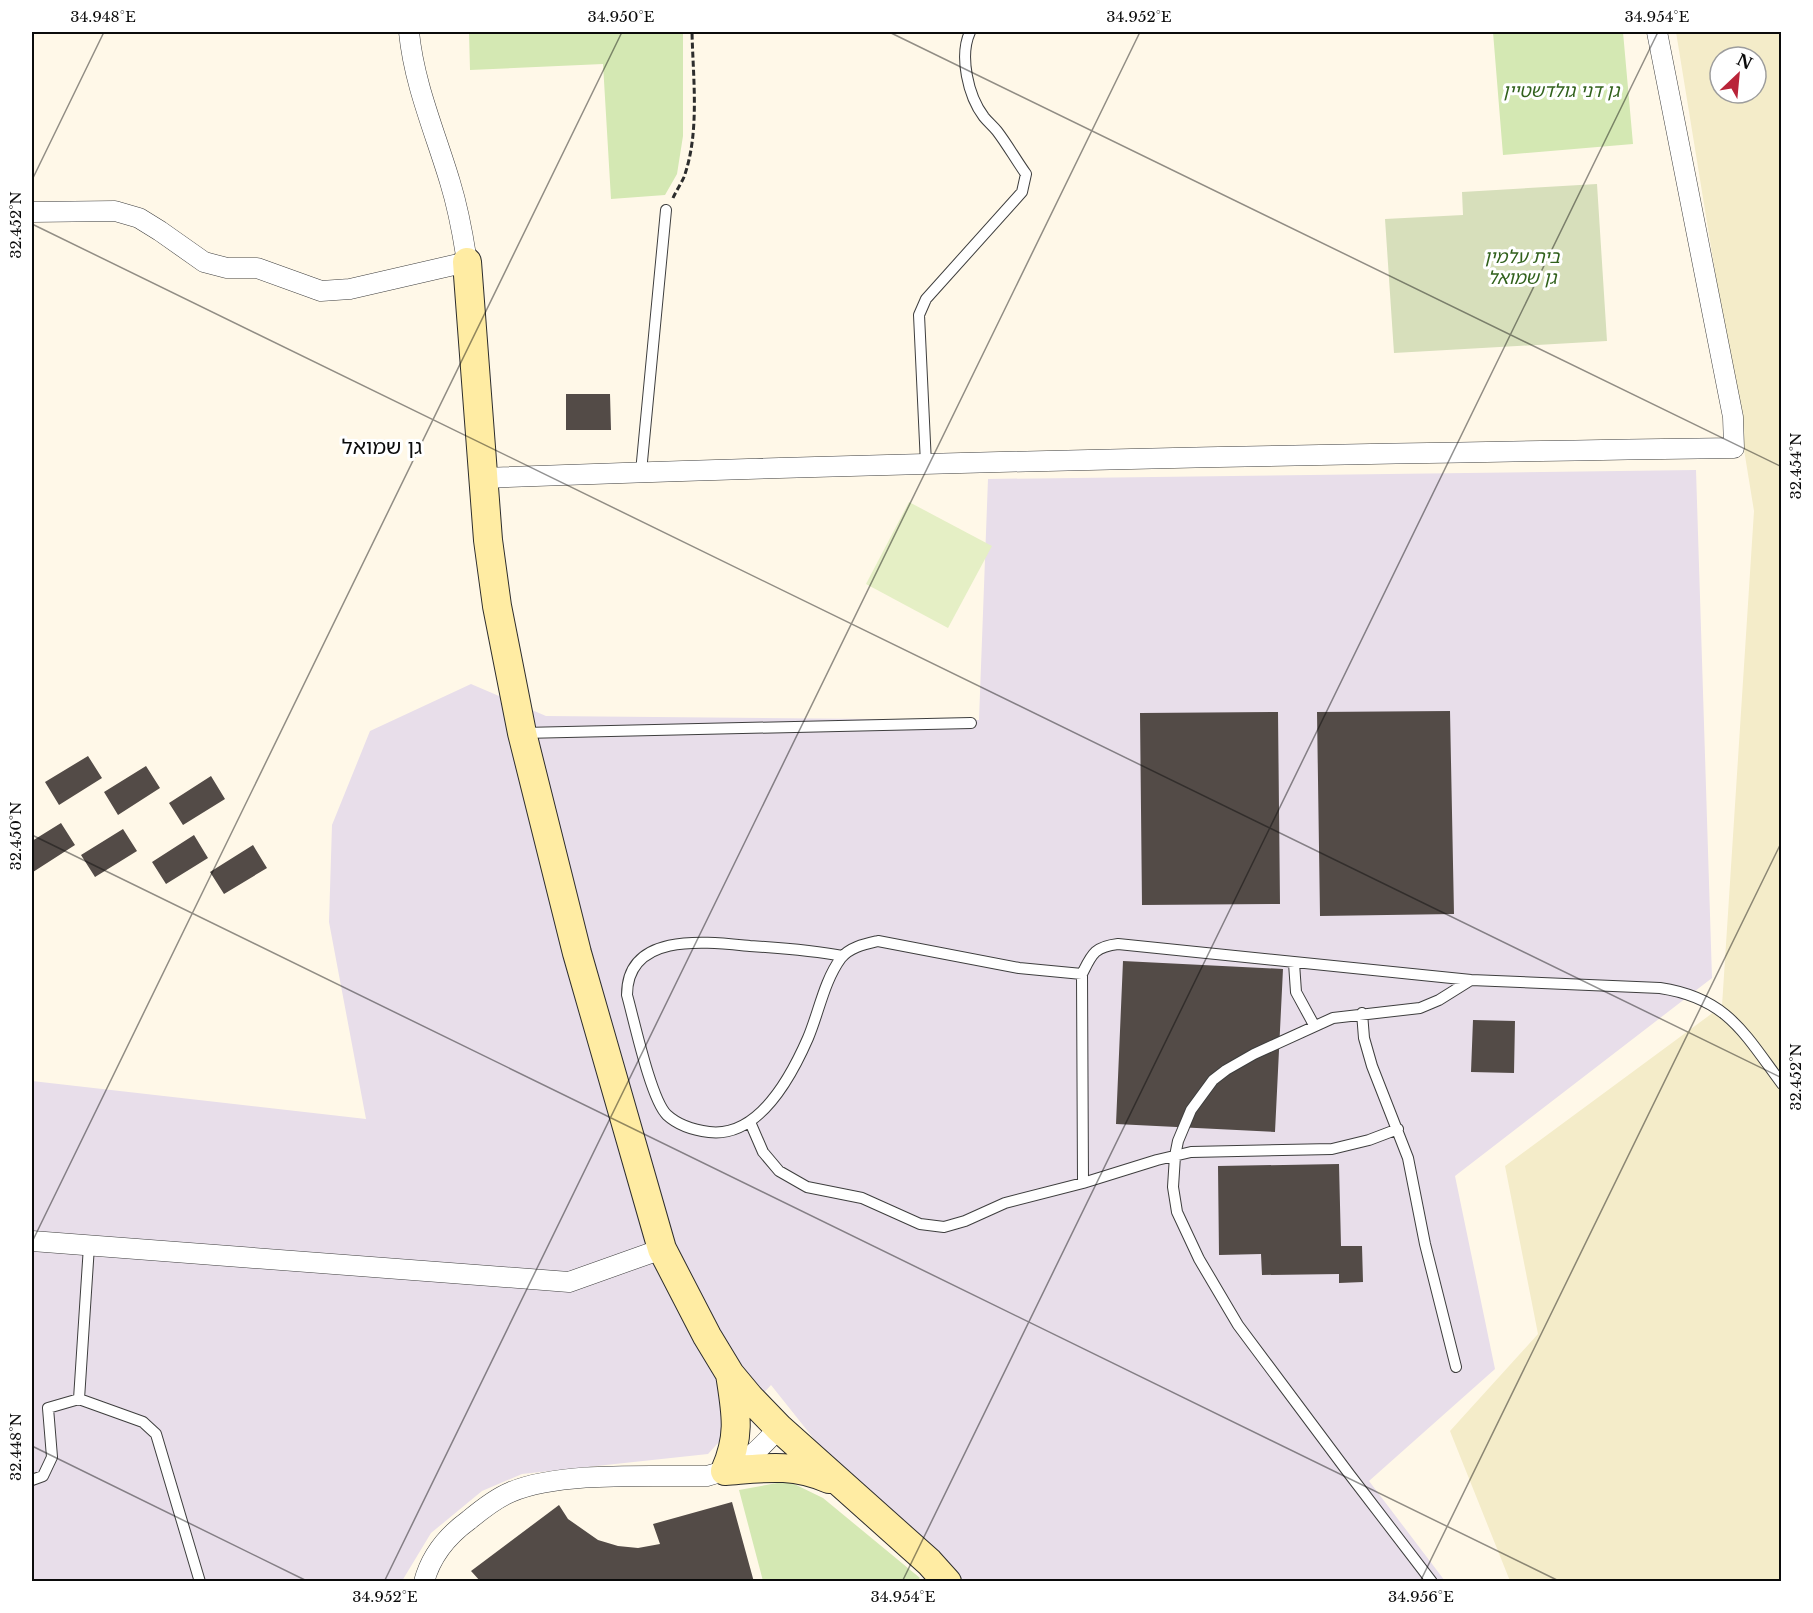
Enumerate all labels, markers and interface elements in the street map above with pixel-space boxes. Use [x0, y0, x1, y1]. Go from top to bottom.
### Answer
text: 34.948°E [70, 7, 136, 26]
text: 34.950°E [588, 7, 655, 26]
text: 34.952°E [1106, 7, 1172, 26]
text: 34.954°E [1625, 7, 1689, 26]
north arrow [1708, 45, 1768, 105]
text: N [1733, 49, 1756, 74]
park label: גן דני גולדשטיין [1503, 80, 1621, 102]
text: 32.452°N [6, 191, 25, 259]
park label: בית עלמין גן שמואל [1484, 246, 1561, 289]
text: 32.454°N [1786, 432, 1805, 500]
district label: גן שמואל [342, 434, 422, 460]
text: 32.450°N [6, 801, 25, 871]
text: 32.452°N [1786, 1043, 1805, 1111]
text: 32.448°N [6, 1413, 25, 1481]
text: 34.952°E [352, 1587, 418, 1606]
text: 34.954°E [871, 1587, 935, 1606]
text: 34.956°E [1388, 1587, 1454, 1606]

